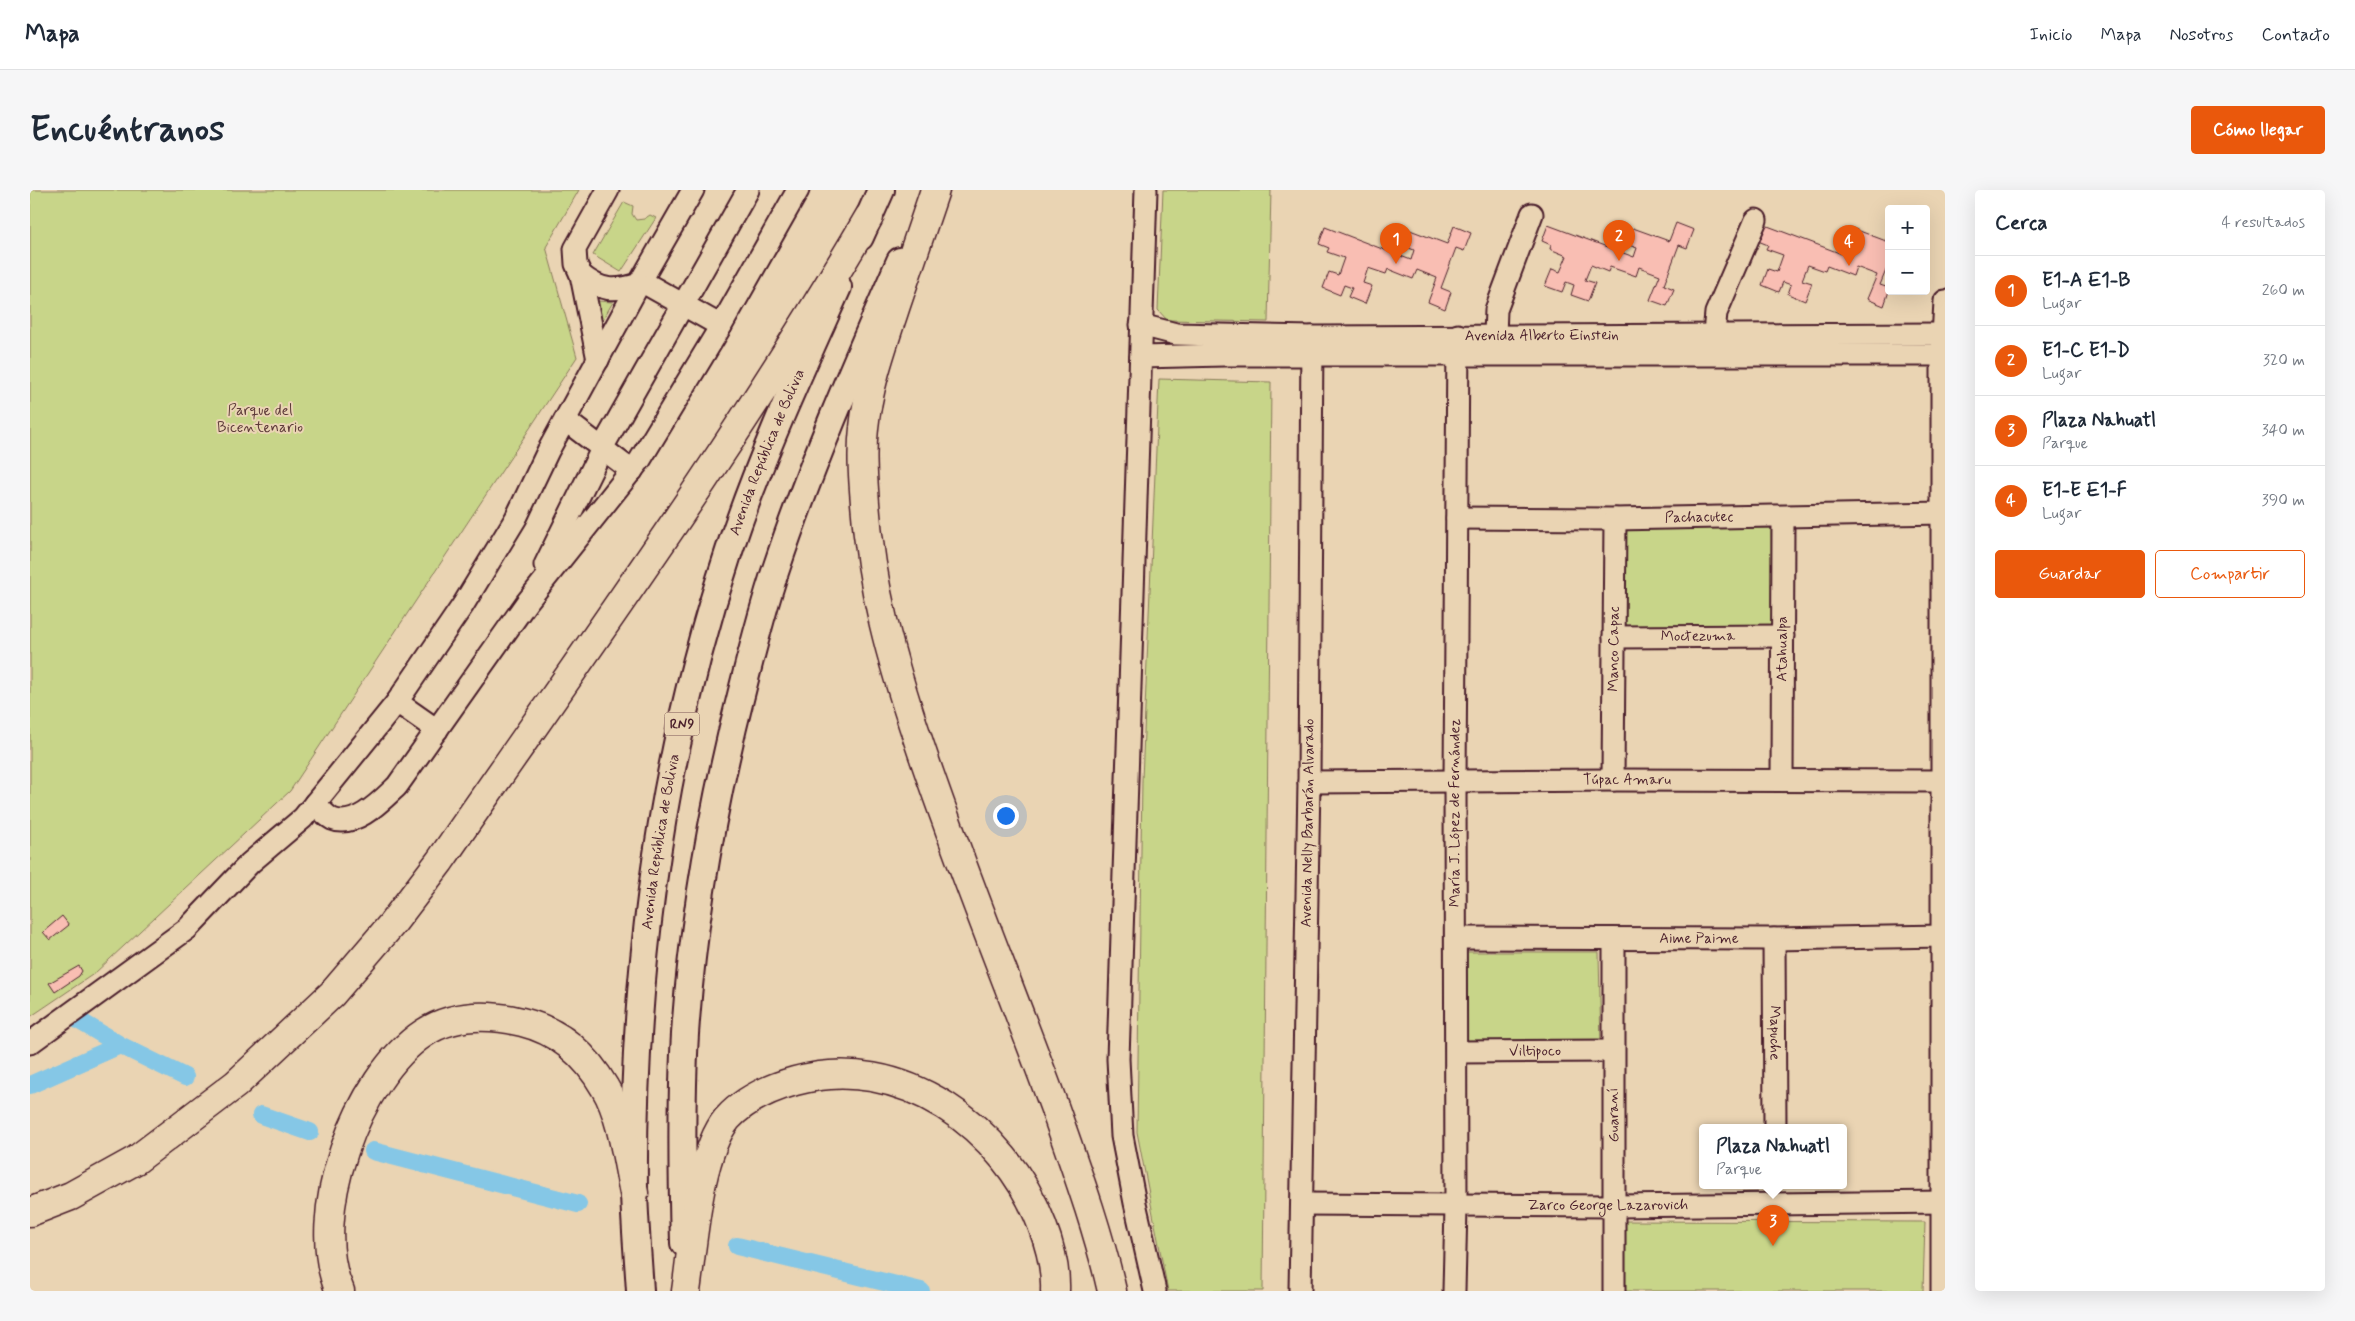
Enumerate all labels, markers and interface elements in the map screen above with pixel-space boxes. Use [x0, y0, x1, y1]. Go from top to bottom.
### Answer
text: Mapa [25, 19, 80, 50]
text: Inicio [2030, 23, 2072, 47]
text: Mapa [2100, 23, 2141, 47]
text: Nosotros [2169, 23, 2234, 47]
text: Contacto [2262, 23, 2330, 47]
button: Cómo llegar [2191, 106, 2325, 154]
text: Encuéntranos [30, 107, 225, 153]
map controls [1885, 205, 1930, 295]
button: + [1885, 205, 1930, 250]
text: Cerca [1995, 209, 2048, 237]
text: 4 resultados [2221, 212, 2305, 233]
pin: 2 [1603, 220, 1635, 261]
pin: 1 [1380, 223, 1412, 264]
pin: 4 [1833, 225, 1865, 266]
button: − [1885, 250, 1930, 295]
text: E1-A E1-B [2042, 268, 2130, 293]
text: 1 [2007, 280, 2015, 301]
text: 260 m [2262, 280, 2305, 301]
text: Lugar [2042, 293, 2081, 314]
street label: Avenida Alberto Einstein [1465, 326, 1619, 346]
text: E1-C E1-D [2042, 338, 2130, 363]
text: 2 [2007, 350, 2015, 371]
text: 320 m [2263, 350, 2305, 371]
text: Lugar [2042, 363, 2081, 384]
street label: Avenida República de Bolivia [725, 366, 810, 538]
park label: Parque del Bicentenario [217, 401, 303, 438]
text: Plaza Nahuatl [2042, 408, 2156, 433]
text: 3 [2007, 420, 2015, 441]
text: 340 m [2261, 420, 2305, 441]
text: Parque [2042, 433, 2088, 454]
text: E1-E E1-F [2042, 478, 2127, 503]
text: 4 [2006, 490, 2016, 511]
text: 390 m [2262, 490, 2305, 511]
text: Lugar [2042, 503, 2081, 524]
street label: Pachacutec [1664, 507, 1734, 528]
button: Guardar [1995, 550, 2145, 598]
button: Compartir [2155, 550, 2305, 598]
street label: Manco Capac [1604, 606, 1624, 692]
street label: Atahualpa [1772, 616, 1793, 682]
street label: Moctezuma [1661, 626, 1736, 647]
road number: RN9 [664, 712, 700, 736]
street label: María J. López de Fernández [1445, 718, 1465, 907]
street label: Avenida Nelly Barbarán Alvarado [1296, 719, 1319, 928]
street label: Avenida República de Bolivia [637, 752, 685, 931]
street label: Túpac Amaru [1583, 770, 1671, 790]
your location [993, 803, 1019, 829]
street label: Aime Paime [1659, 929, 1739, 949]
street label: Mapuche [1764, 1006, 1785, 1060]
street label: Viltipoco [1509, 1041, 1561, 1062]
street label: Guaraní [1604, 1088, 1624, 1142]
popup [1699, 1124, 1847, 1189]
text: Plaza Nahuatl [1716, 1134, 1830, 1159]
text: Parque [1716, 1159, 1762, 1180]
street label: Zarco George Lazarovich [1528, 1195, 1689, 1217]
pin: 3 [1757, 1205, 1789, 1246]

